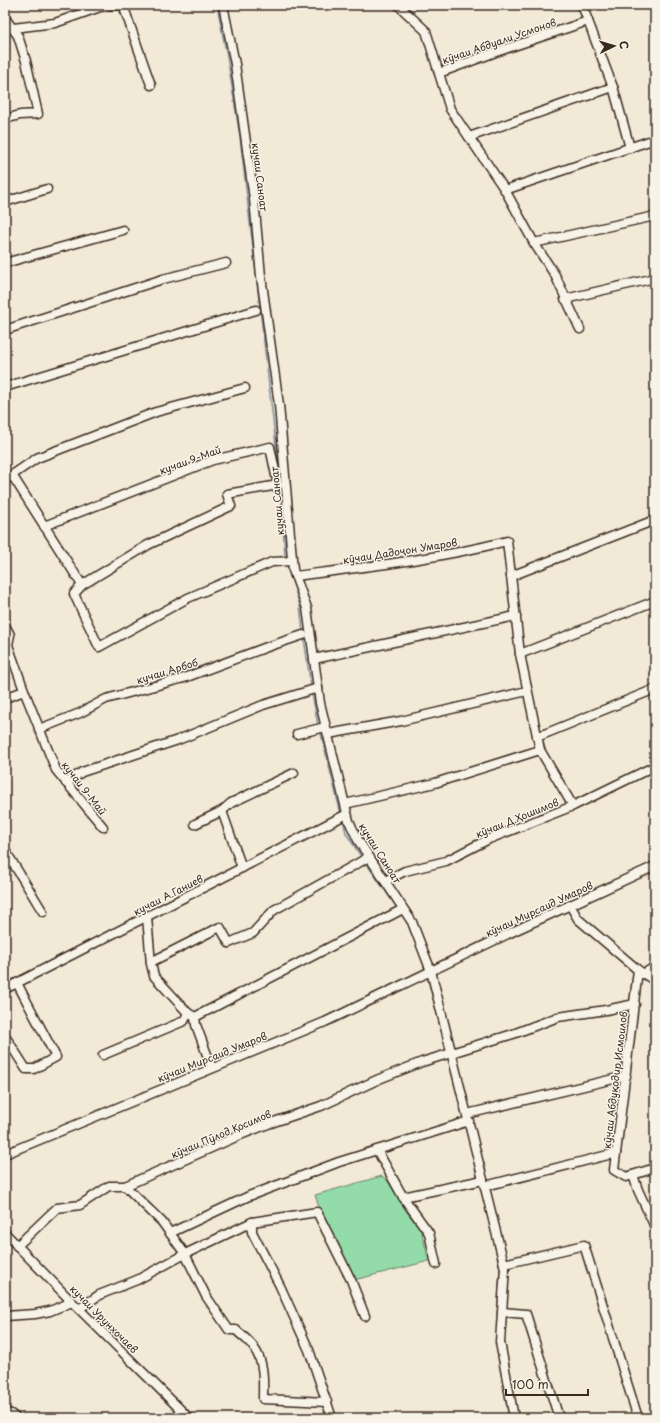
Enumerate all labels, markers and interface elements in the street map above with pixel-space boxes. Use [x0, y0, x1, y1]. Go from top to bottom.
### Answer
street label: кӯчаи Абдуали Усмонов [440, 14, 558, 67]
north arrow [594, 26, 634, 66]
text: С [616, 40, 633, 50]
street label: кучаи Саноат [249, 142, 272, 213]
street label: кучаи 9-Май [157, 441, 223, 478]
street label: кучаи Саноат [266, 465, 287, 536]
street label: кӯчаи Дадоҷон Умаров [342, 534, 458, 567]
street label: кучаи Арбоб [134, 654, 200, 687]
street label: кучаи 9-Май [59, 758, 110, 818]
street label: кӯчаи Д.Ҳошимов [473, 794, 561, 841]
street label: кучаи Саноат [356, 820, 406, 887]
street label: кучаи А.Ганиев [130, 870, 205, 919]
street label: кӯчаи Мирсаид Умаров [483, 877, 595, 940]
street label: кӯчаи Абдуқодир Исмоилов [599, 1010, 631, 1150]
street label: кӯчаи Мирсаид Умаров [155, 1028, 269, 1085]
street label: кӯчаи Пӯлод Қосимов [168, 1106, 274, 1162]
street label: кучаи Урунхочаев [66, 1281, 142, 1357]
scale bar [506, 1371, 588, 1397]
text: 100 m [512, 1375, 549, 1393]

